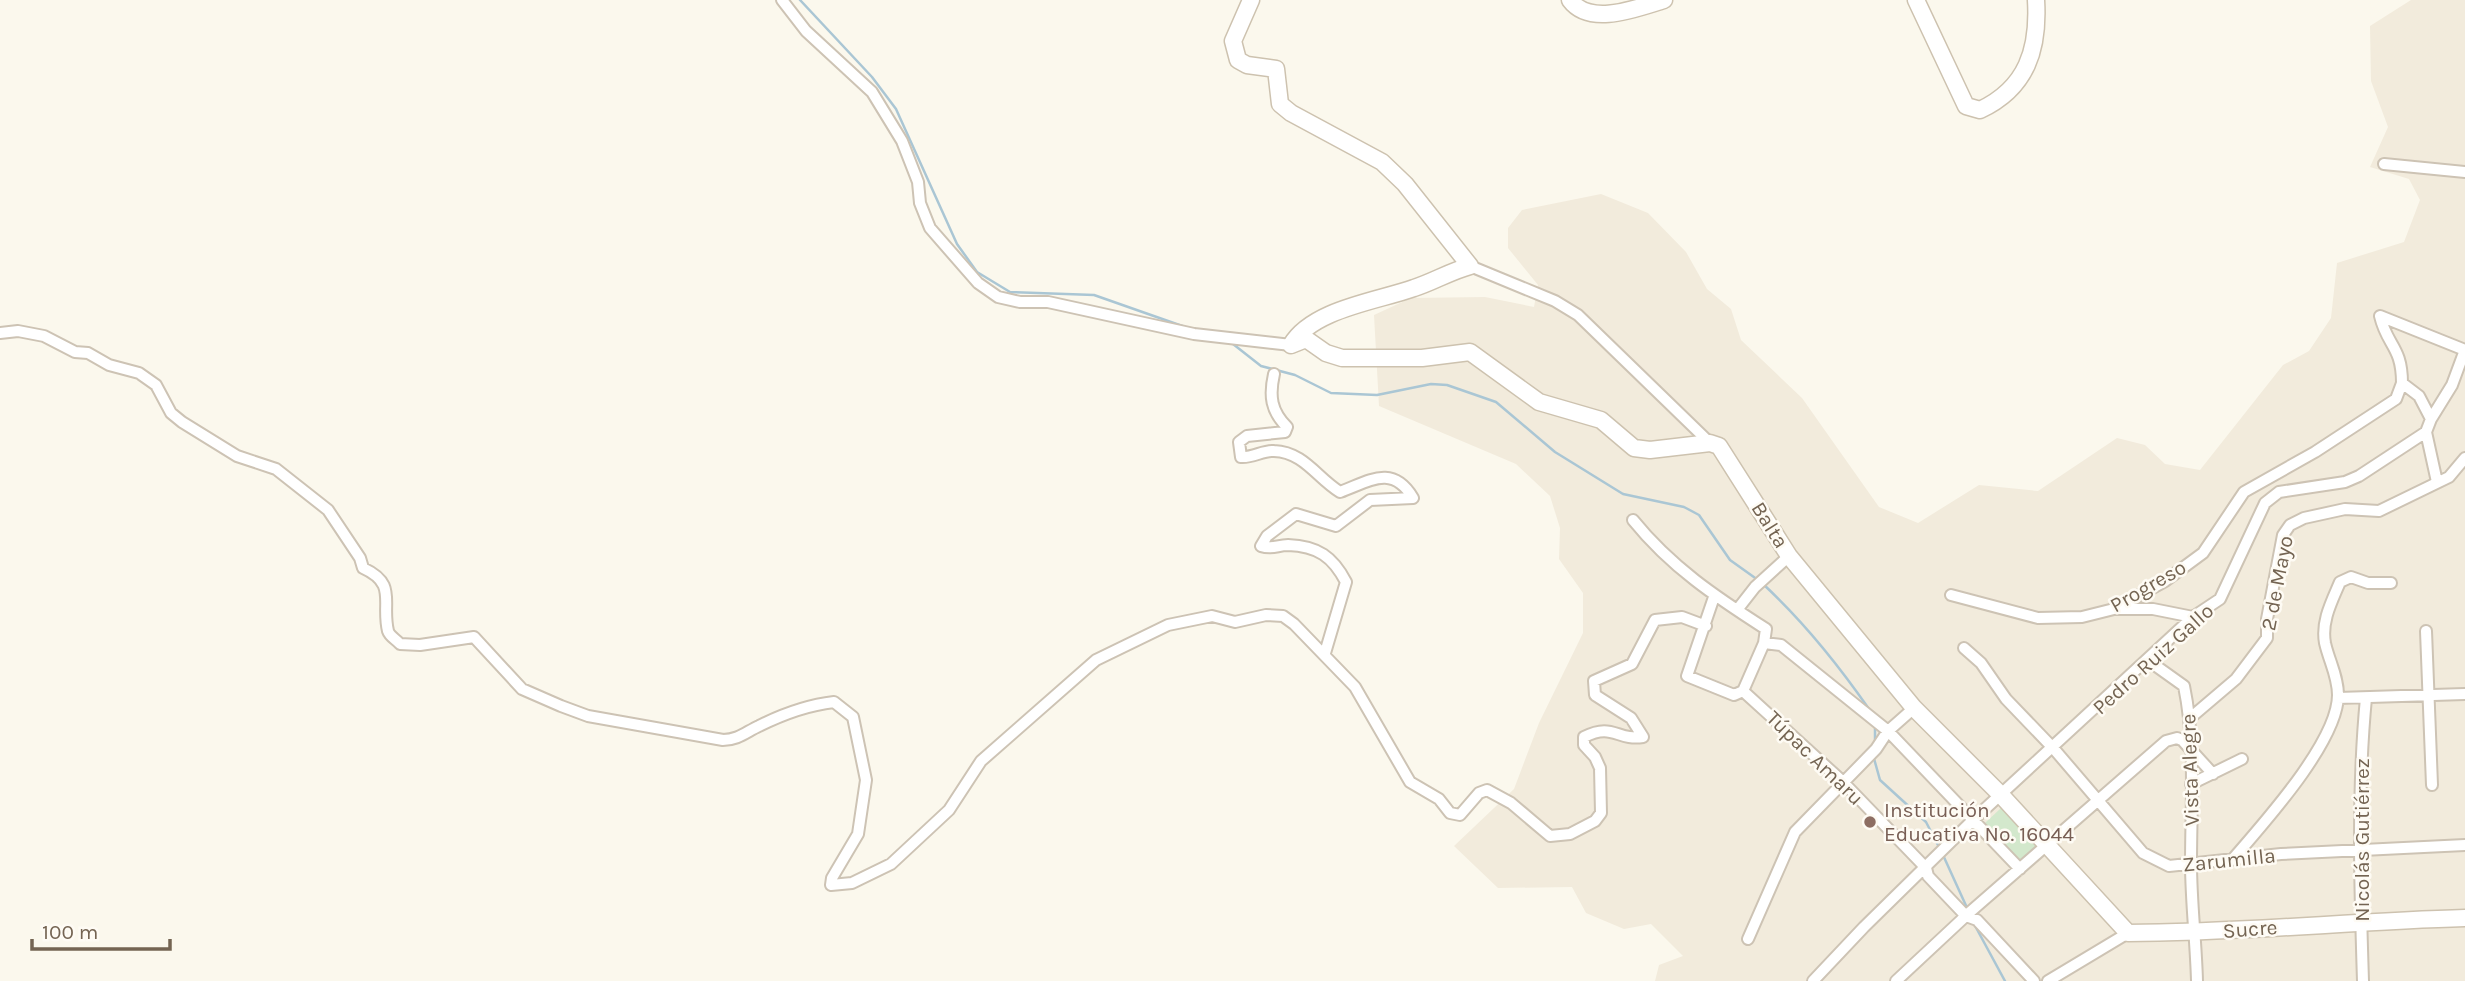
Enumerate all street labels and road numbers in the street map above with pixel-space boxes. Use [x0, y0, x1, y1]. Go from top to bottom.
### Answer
street label: Balta [1747, 497, 1793, 553]
street label: 2 de Mayo [2256, 534, 2298, 632]
street label: Progreso [2106, 555, 2190, 617]
street label: Pedro Ruiz Gallo [2088, 599, 2218, 719]
street label: Túpac Amaru [1762, 706, 1868, 810]
street label: Vista Alegre [2176, 713, 2204, 827]
street label: Nicolás Gutiérrez [2350, 758, 2374, 922]
street label: Zarumilla [2181, 843, 2277, 877]
street label: Sucre [2222, 915, 2278, 943]

